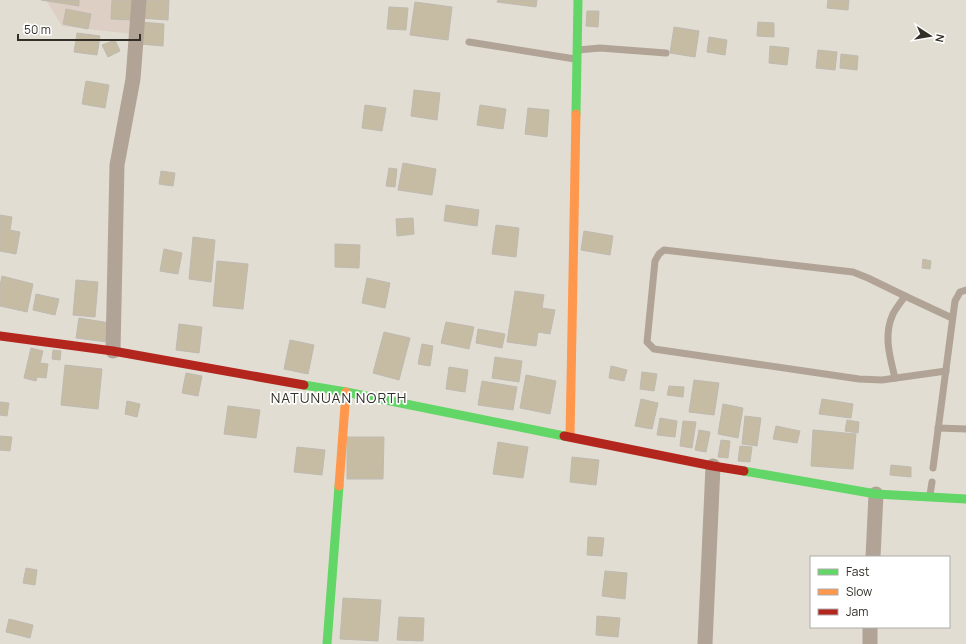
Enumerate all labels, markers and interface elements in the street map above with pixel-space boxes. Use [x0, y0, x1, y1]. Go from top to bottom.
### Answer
scale bar [18, 16, 140, 42]
north arrow [910, 16, 950, 56]
text: 50 m [24, 21, 51, 38]
text: N [932, 33, 948, 44]
district label: NATUNUAN NORTH [271, 388, 407, 407]
legend [810, 556, 950, 628]
text: Fast [846, 563, 870, 580]
text: Slow [846, 583, 872, 600]
text: Jam [846, 603, 868, 620]

